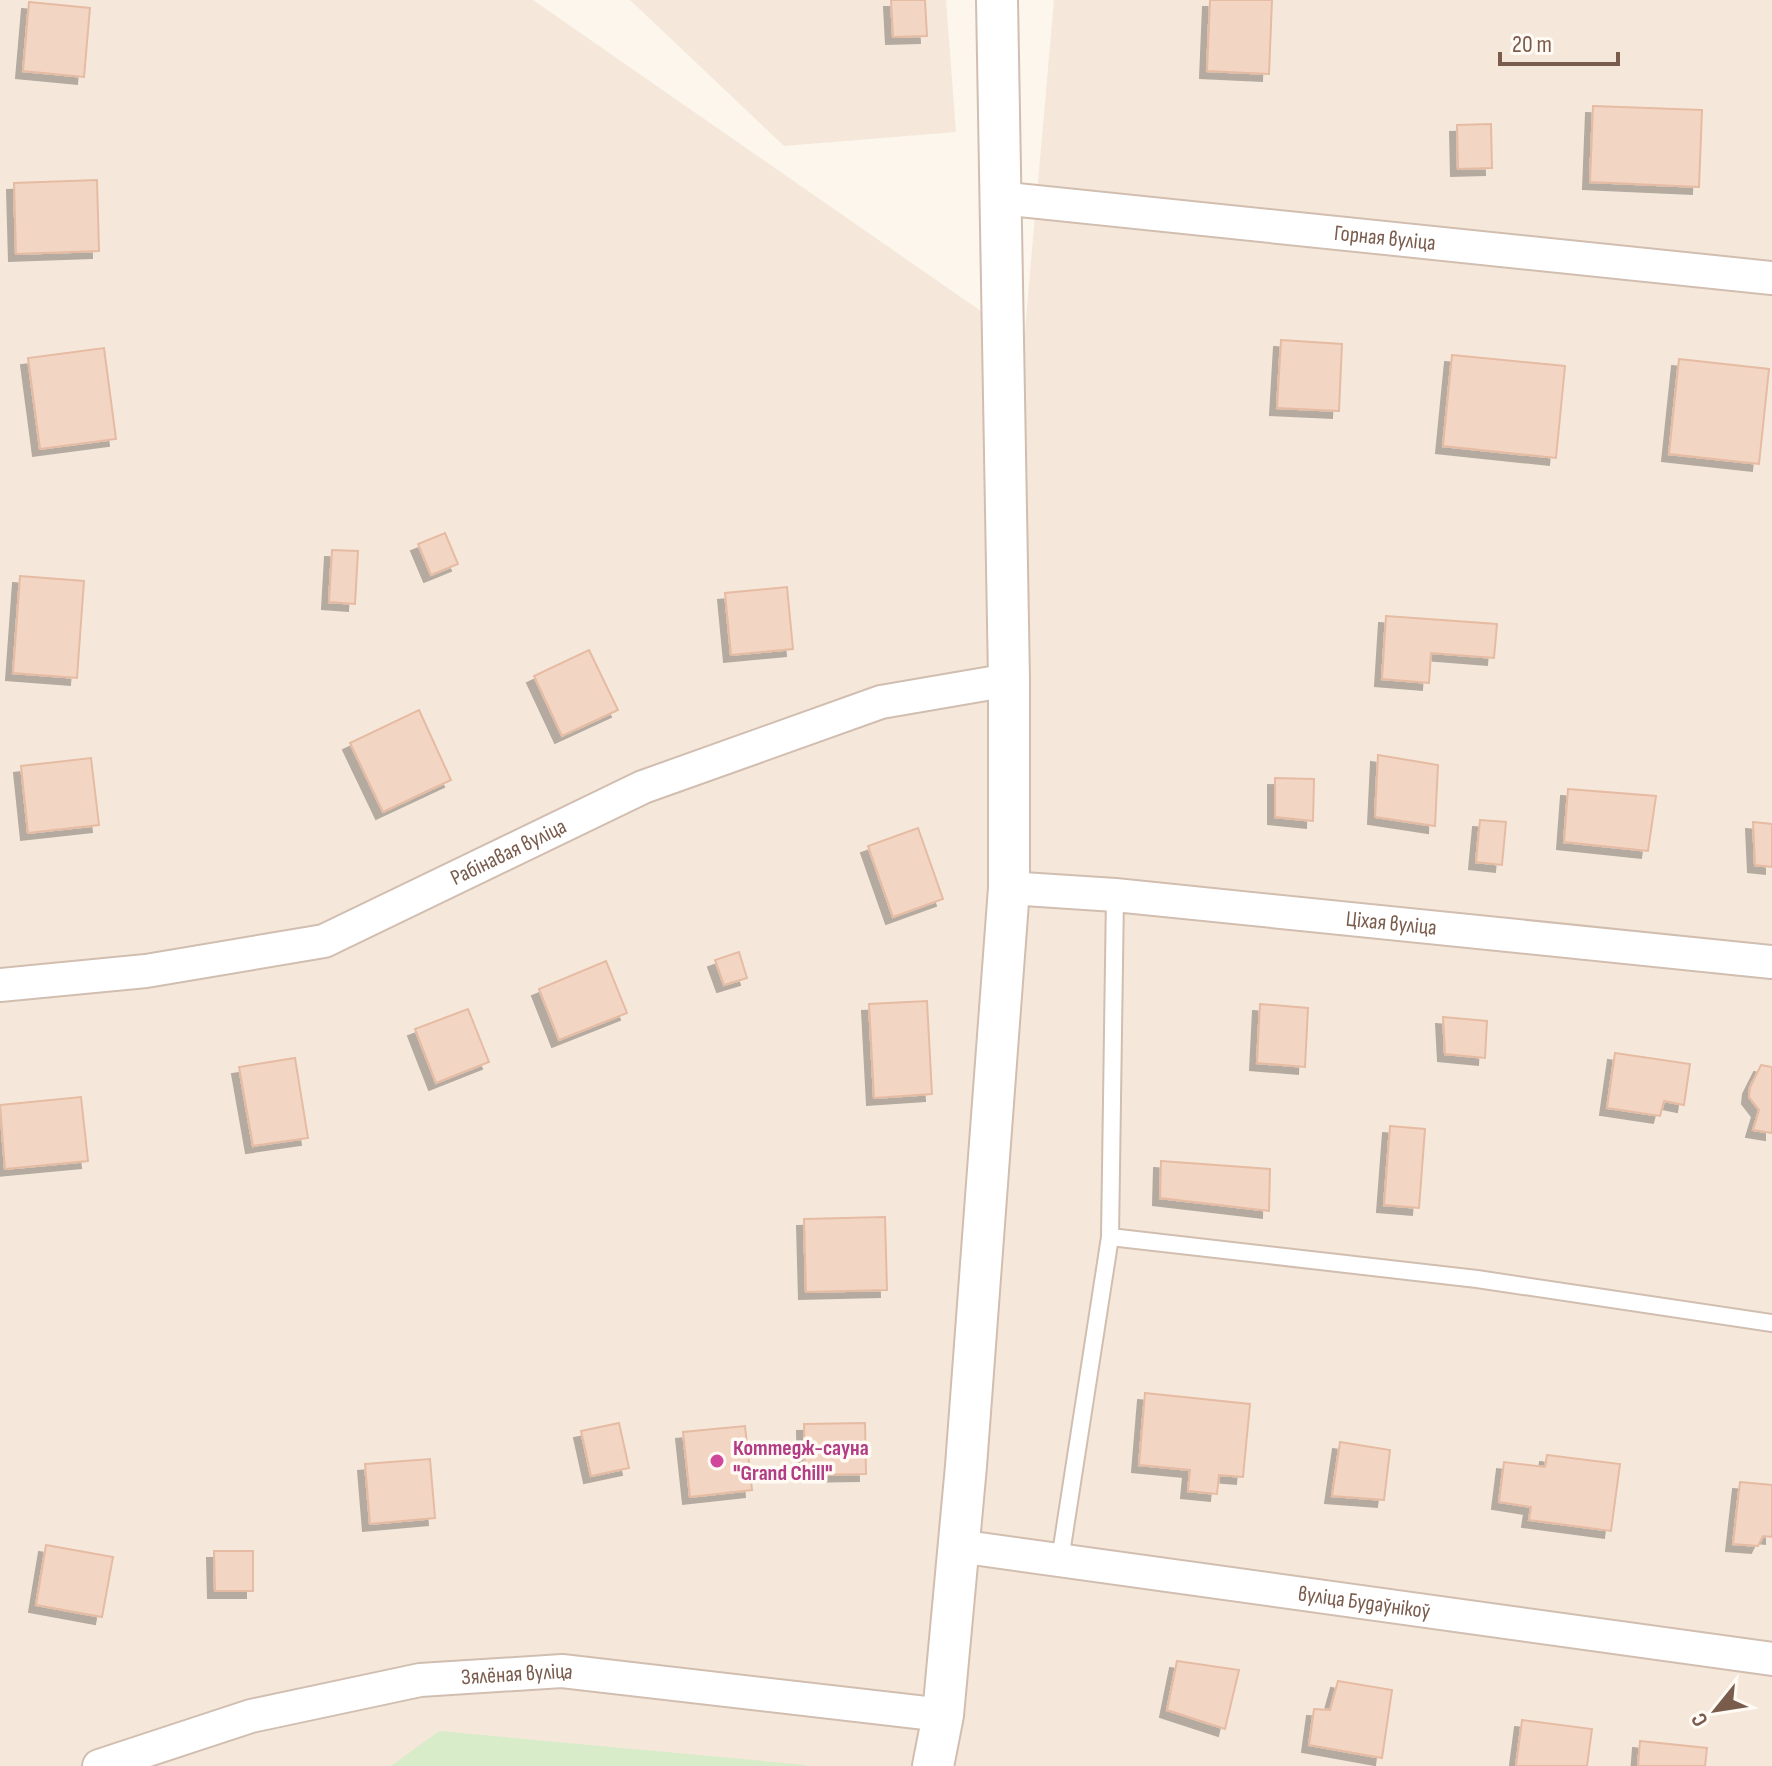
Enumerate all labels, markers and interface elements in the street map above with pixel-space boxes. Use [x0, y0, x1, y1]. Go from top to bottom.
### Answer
scale bar [1500, 16, 1618, 66]
text: 20 m [1512, 30, 1552, 59]
street label: Горная вуліца [1333, 219, 1437, 257]
street label: Рабінавая вуліца [446, 813, 571, 891]
street label: Ціхая вуліца [1345, 905, 1438, 941]
place label: Коттедж-сауна "Grand Chill" [733, 1435, 869, 1487]
marker: Коттедж-сауна "Grand Chill" [708, 1452, 726, 1470]
street label: вуліца Будаўнікоў [1296, 1580, 1432, 1625]
street label: Зялёная вуліца [460, 1657, 574, 1691]
north arrow [1676, 1670, 1756, 1750]
text: С [1685, 1708, 1714, 1731]

